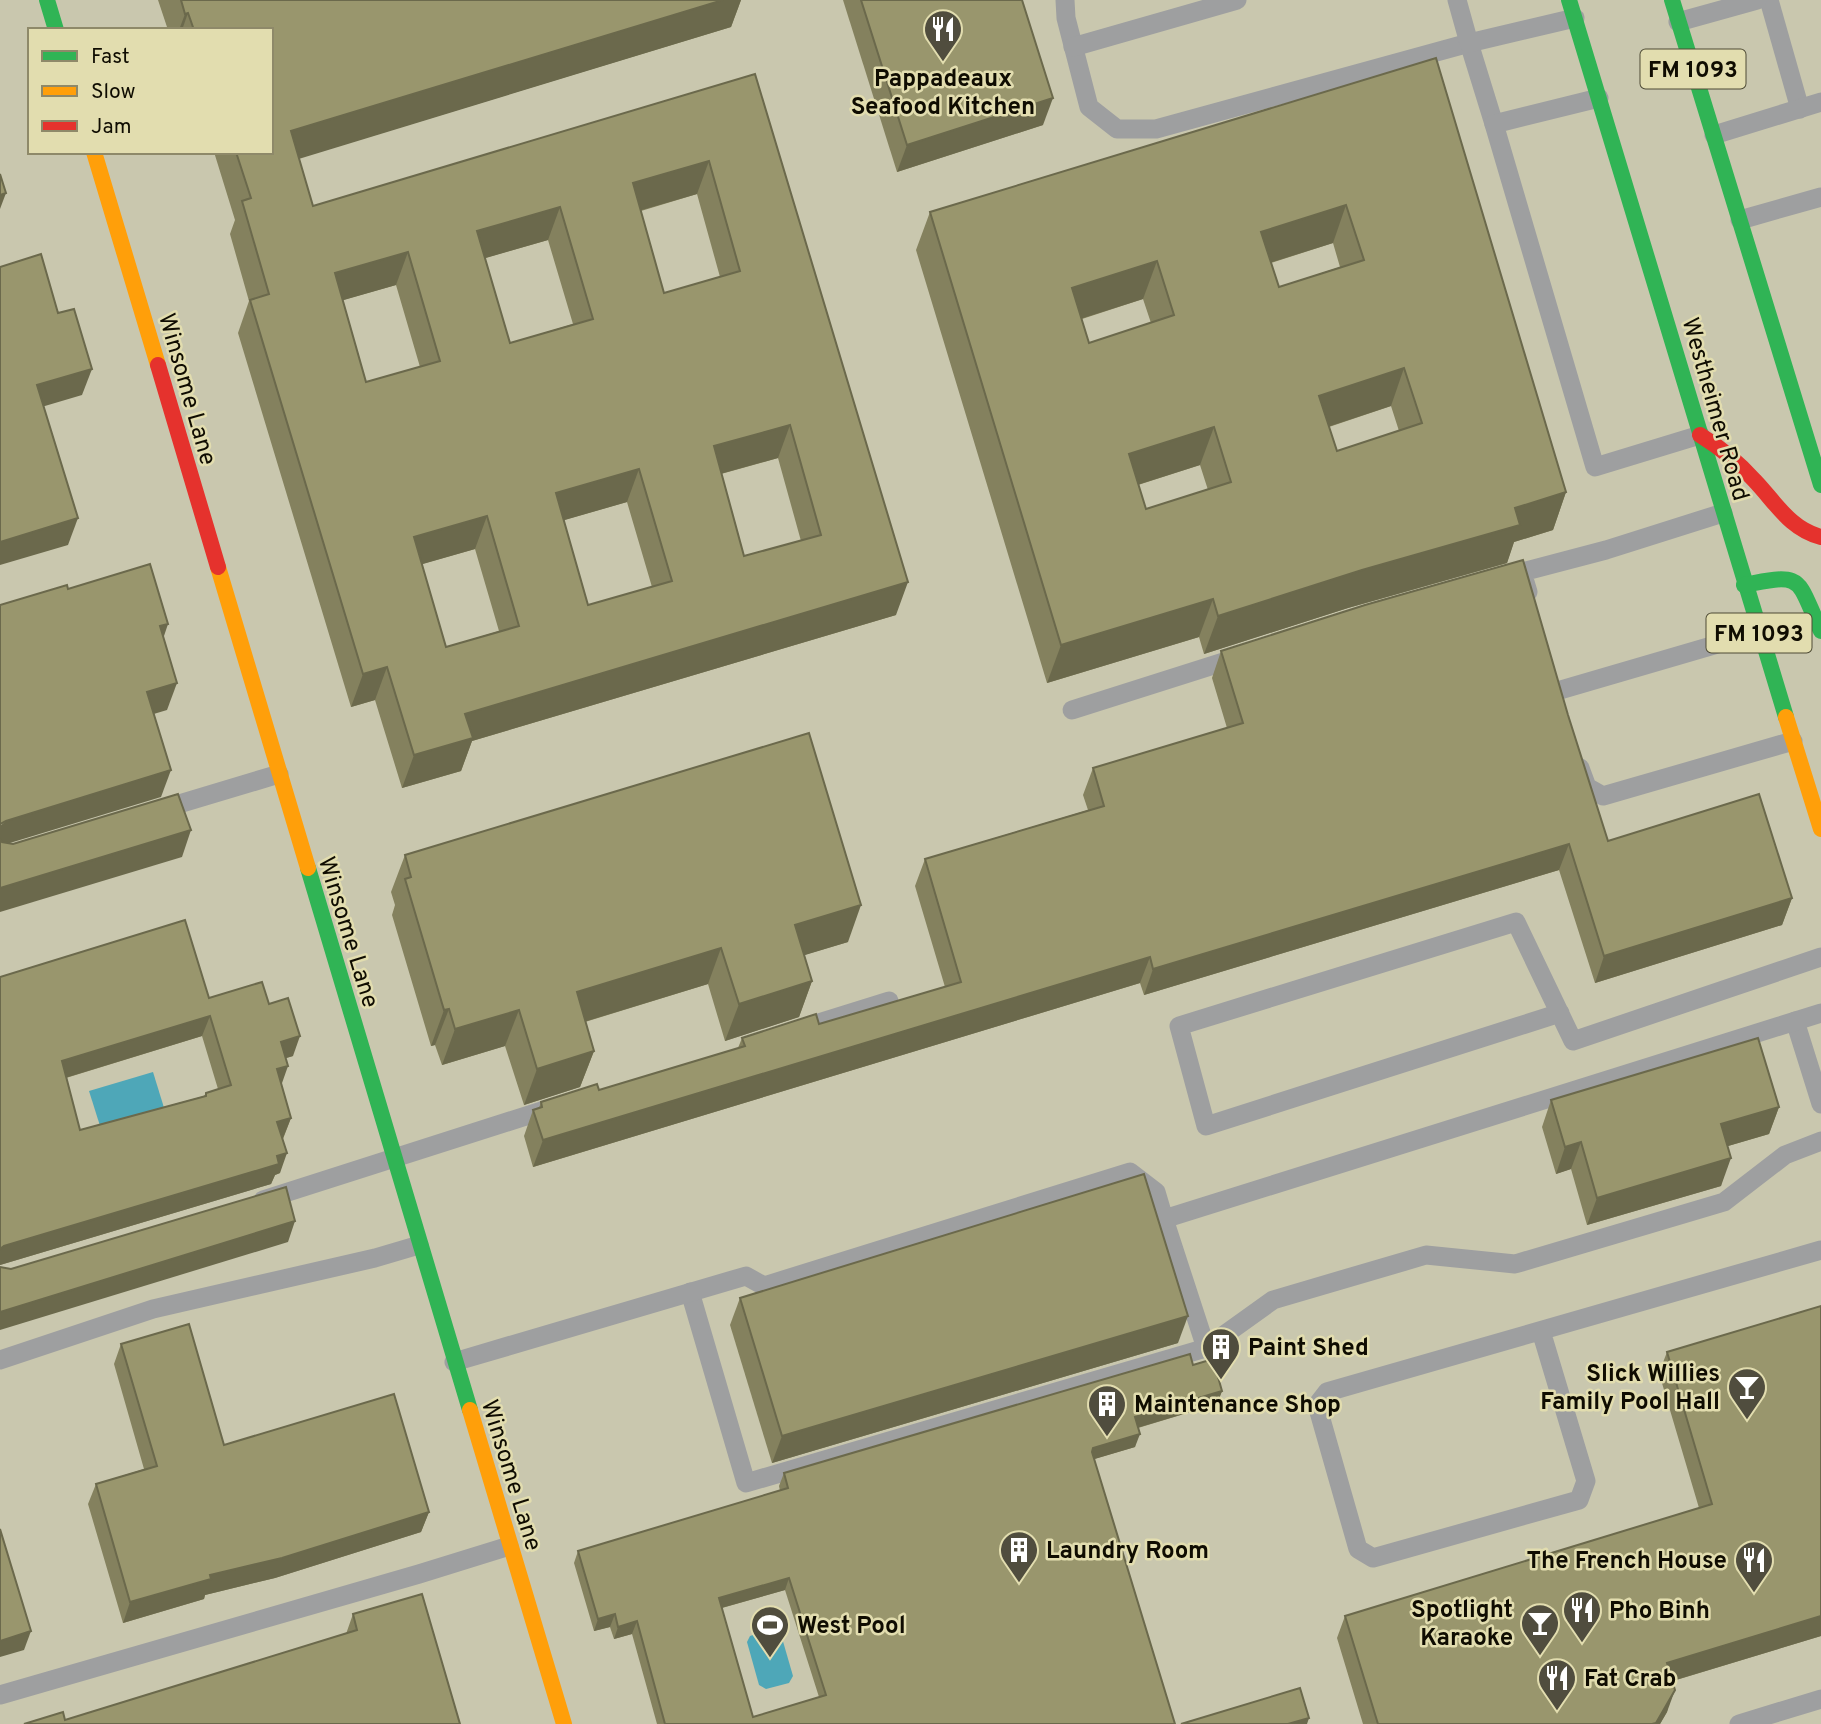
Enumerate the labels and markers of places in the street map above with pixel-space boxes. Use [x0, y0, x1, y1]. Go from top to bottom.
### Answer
restaurant icon: Pappadeaux Seafood Kitchen [922, 8, 964, 63]
place label: Pappadeaux Seafood Kitchen [851, 65, 1035, 123]
building icon: Paint Shed [1200, 1326, 1242, 1381]
place label: Paint Shed [1248, 1334, 1369, 1364]
place label: Slick Willies Family Pool Hall [1540, 1360, 1720, 1418]
bar icon: Slick Willies Family Pool Hall [1726, 1366, 1768, 1421]
building icon: Maintenance Shop [1086, 1383, 1128, 1438]
place label: Maintenance Shop [1134, 1391, 1341, 1421]
building icon: Laundry Room [998, 1529, 1040, 1584]
place label: Laundry Room [1046, 1537, 1209, 1567]
restaurant icon: The French House [1733, 1539, 1775, 1594]
place label: The French House [1527, 1547, 1727, 1577]
restaurant icon: Pho Binh [1561, 1589, 1603, 1644]
place label: Spotlight Karaoke [1411, 1596, 1513, 1654]
place label: Pho Binh [1609, 1597, 1710, 1627]
bar icon: Spotlight Karaoke [1519, 1602, 1561, 1657]
sports icon: West Pool [749, 1604, 791, 1659]
place label: West Pool [797, 1612, 906, 1642]
restaurant icon: Fat Crab [1536, 1657, 1578, 1712]
place label: Fat Crab [1584, 1665, 1676, 1695]

